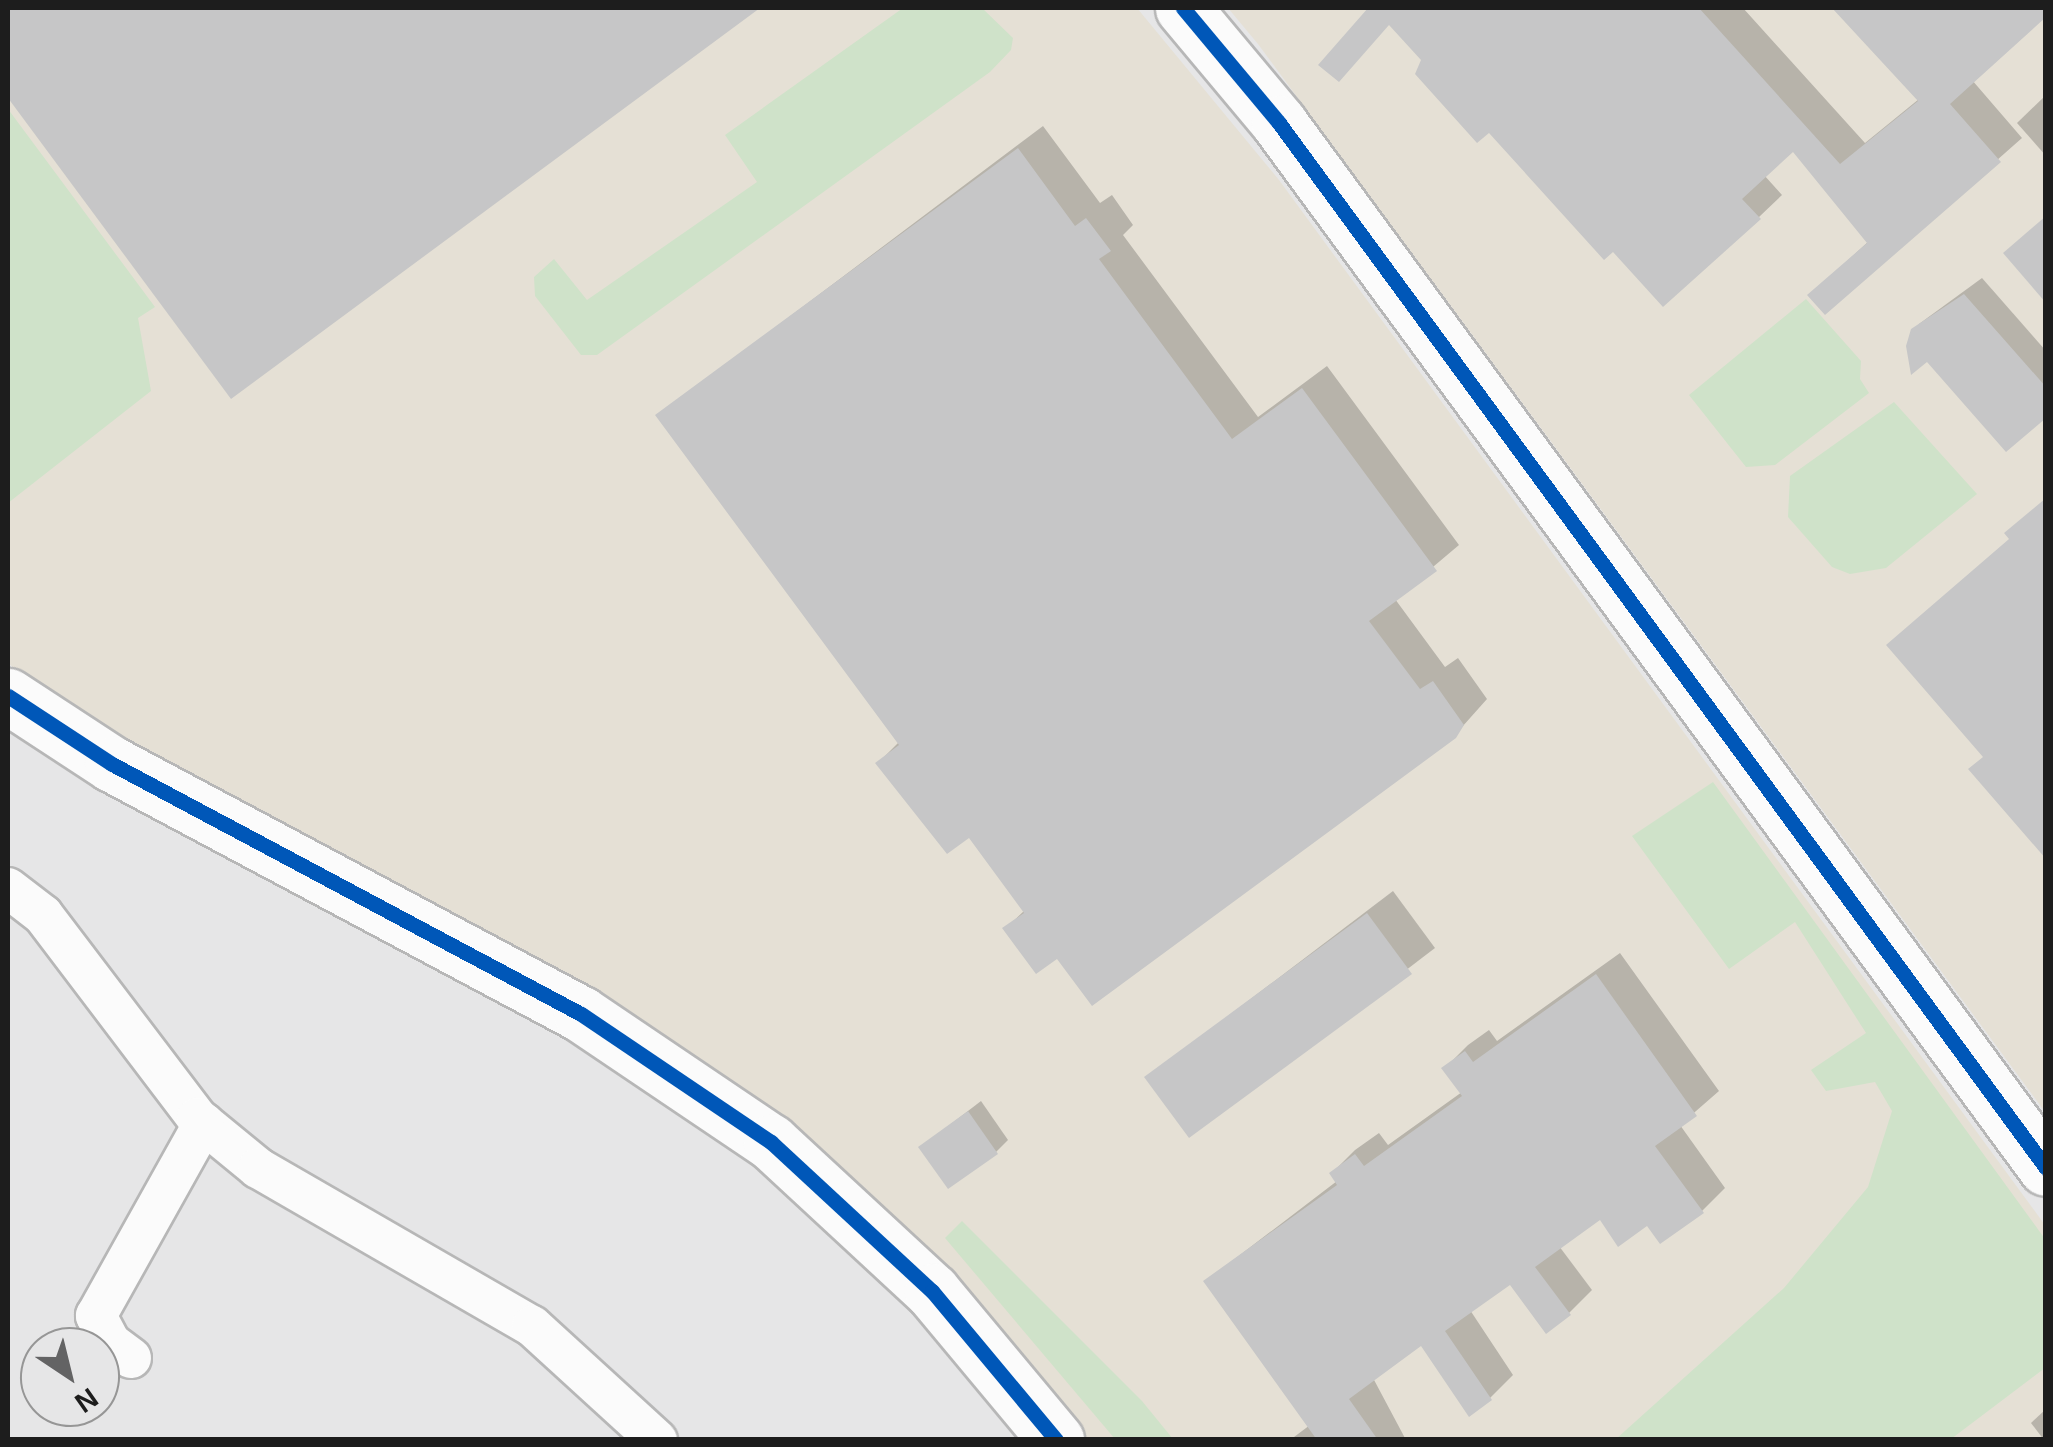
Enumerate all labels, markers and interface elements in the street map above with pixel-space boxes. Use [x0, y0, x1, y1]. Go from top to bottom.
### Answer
north arrow [20, 1327, 120, 1427]
text: N [69, 1382, 104, 1419]

